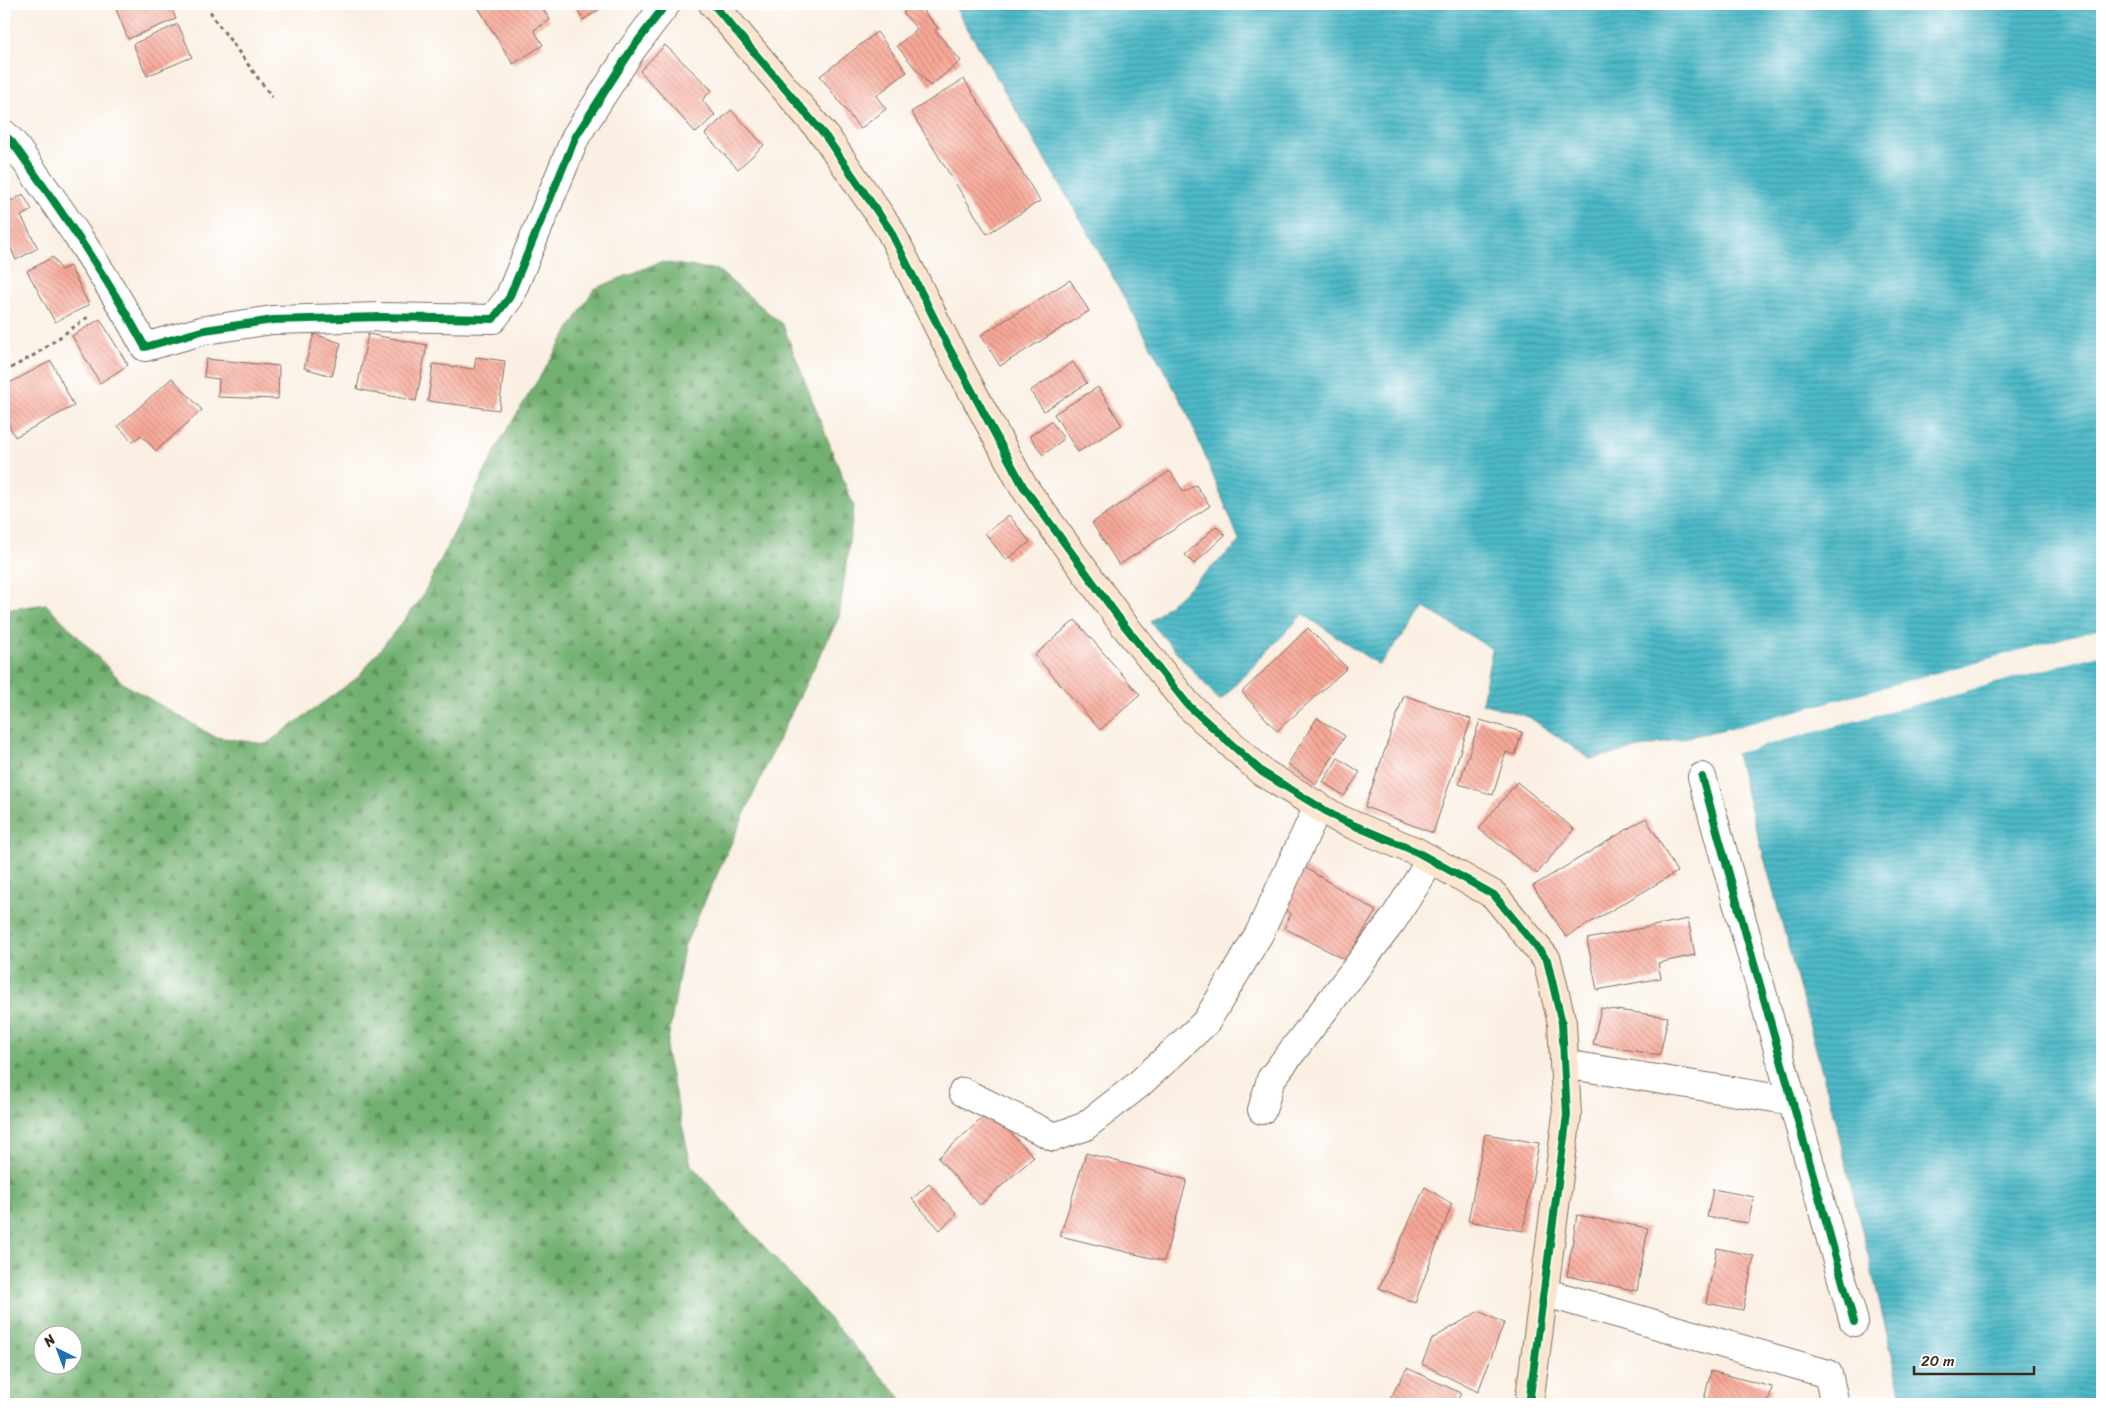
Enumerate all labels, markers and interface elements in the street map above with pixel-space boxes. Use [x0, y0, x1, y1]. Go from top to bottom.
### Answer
north arrow [32, 1326, 82, 1376]
text: N [37, 1328, 62, 1354]
scale bar [1914, 1343, 2034, 1375]
text: 20 m [1921, 1348, 1955, 1374]

